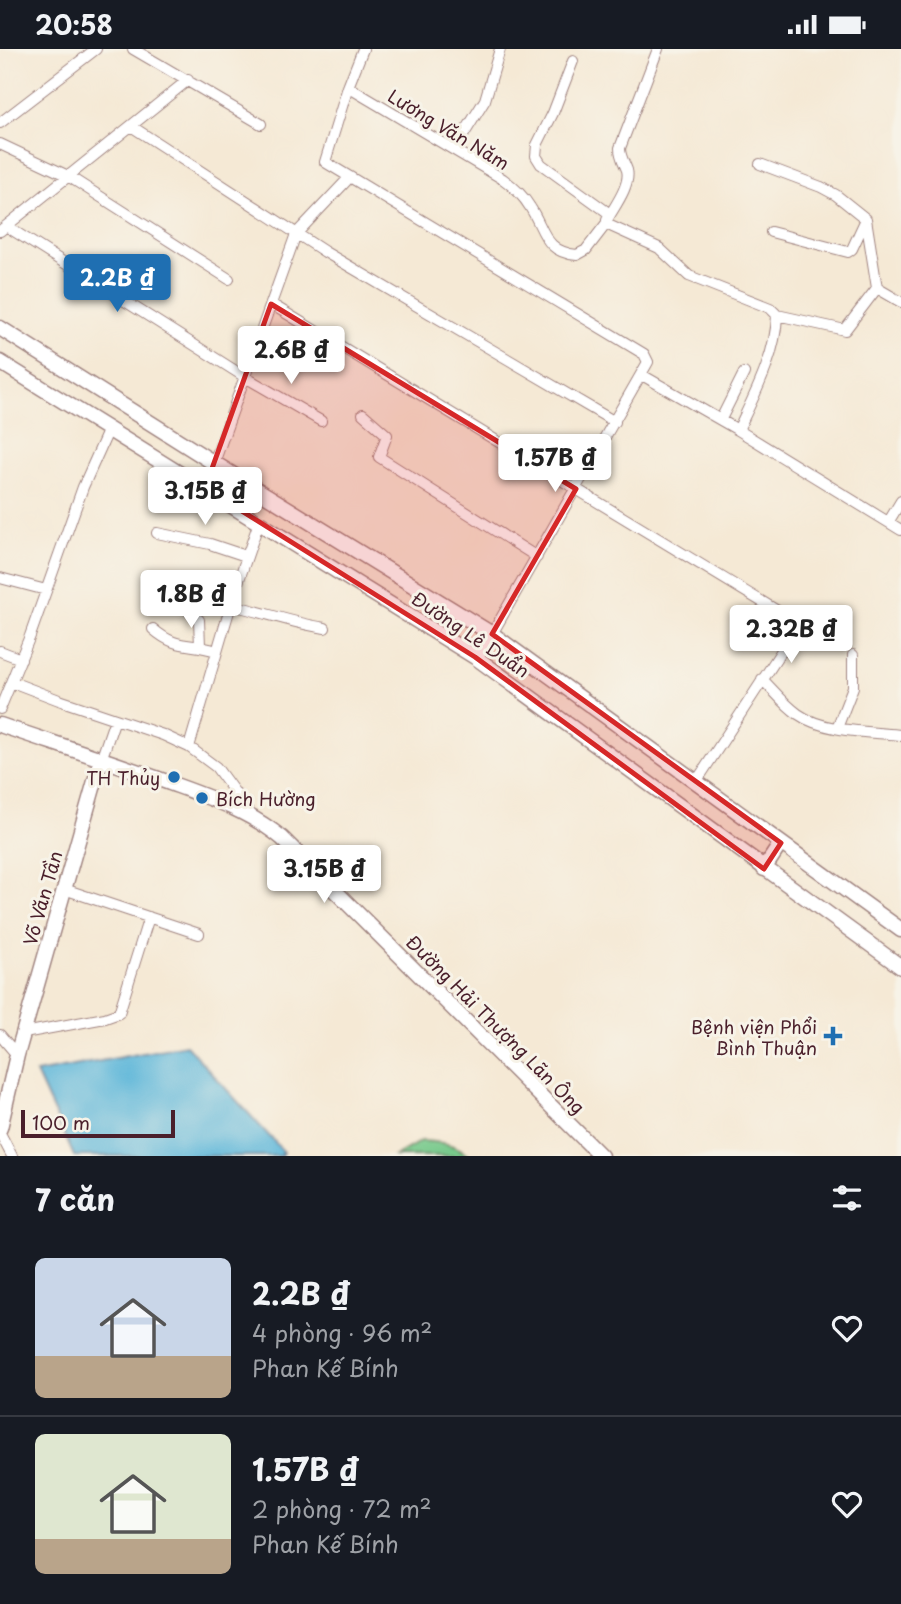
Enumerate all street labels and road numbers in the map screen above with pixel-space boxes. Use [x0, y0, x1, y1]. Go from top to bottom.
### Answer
street label: Lương Văn Năm [383, 82, 515, 176]
street label: Đường Lê Duẩn [407, 584, 535, 684]
street label: Võ Văn Tần [16, 848, 68, 948]
street label: Đường Hải Thượng Lãn Ông [400, 928, 592, 1120]

